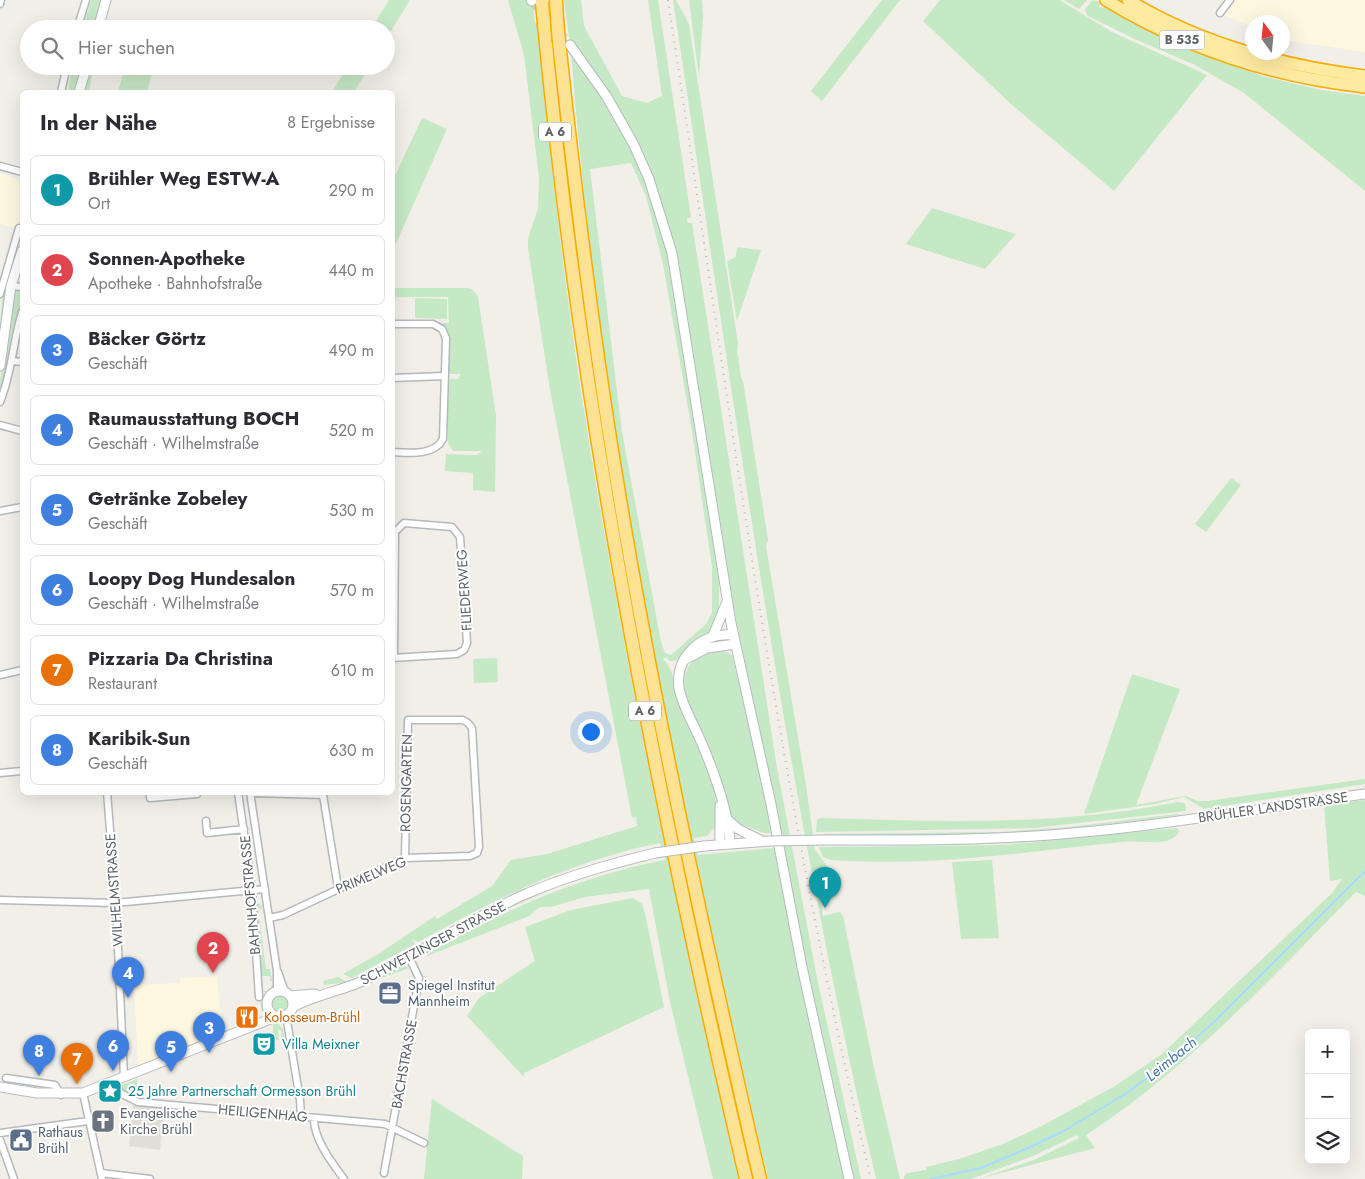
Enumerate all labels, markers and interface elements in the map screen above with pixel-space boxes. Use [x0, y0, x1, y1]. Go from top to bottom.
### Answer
north arrow [1245, 15, 1290, 60]
search box [20, 20, 395, 75]
road number: B 535 [1160, 30, 1204, 50]
icon: search [38, 34, 66, 62]
text: Hier suchen [78, 34, 175, 61]
text: In der Nähe [40, 108, 157, 138]
text: 8 Ergebnisse [287, 111, 375, 134]
road number: A 6 [539, 122, 571, 142]
text: Brühler Weg ESTW-A [88, 165, 280, 192]
text: 1 [53, 179, 61, 202]
text: 290 m [329, 179, 374, 202]
text: Ort [88, 192, 110, 215]
text: Sonnen-Apotheke [88, 245, 245, 272]
text: 2 [52, 259, 62, 282]
text: 440 m [328, 259, 374, 282]
text: Apotheke · Bahnhofstraße [88, 272, 262, 295]
text: Bäcker Görtz [88, 325, 206, 352]
text: 3 [52, 339, 62, 362]
text: 490 m [329, 339, 374, 362]
text: Geschäft [88, 352, 147, 375]
text: Raumausstattung BOCH [88, 405, 300, 432]
text: 4 [51, 419, 63, 442]
text: 520 m [329, 419, 374, 442]
text: Geschäft · Wilhelmstraße [88, 432, 259, 455]
text: Getränke Zobeley [88, 485, 247, 512]
text: 5 [52, 499, 62, 522]
text: 530 m [329, 499, 374, 522]
text: Geschäft [88, 512, 147, 535]
street label: FLIEDERWEG [451, 548, 477, 632]
text: Loopy Dog Hundesalon [88, 565, 295, 592]
text: 6 [52, 579, 62, 602]
text: 570 m [330, 579, 374, 602]
text: Geschäft · Wilhelmstraße [88, 592, 259, 615]
text: Pizzaria Da Christina [88, 645, 273, 672]
text: 7 [52, 659, 62, 682]
text: 610 m [331, 659, 374, 682]
text: Restaurant [88, 672, 157, 695]
road number: A 6 [629, 701, 661, 720]
your location [578, 719, 604, 745]
text: Karibik-Sun [88, 725, 190, 752]
street label: ROSENGARTEN [395, 734, 417, 832]
text: 8 [52, 739, 62, 762]
text: 630 m [329, 739, 374, 762]
text: Geschäft [88, 752, 147, 775]
street label: BRÜHLER LANDSTRASSE [1197, 787, 1349, 827]
street label: WILHELMSTRASSE [100, 833, 128, 947]
street label: BAHNHOFSTRASSE [235, 834, 265, 956]
street label: PRIMELWEG [332, 851, 410, 899]
pin: 1 [809, 867, 841, 908]
street label: SCHWETZINGER STRASSE [357, 896, 509, 990]
pin: 2 [197, 932, 229, 973]
pin: 4 [112, 957, 144, 998]
place label: Spiegel Institut Mannheim [408, 975, 495, 1011]
office icon: Spiegel Institut Mannheim [377, 980, 403, 1006]
restaurant icon: Kolosseum-Brühl [234, 1004, 260, 1030]
place label: Kolosseum-Brühl [264, 1007, 360, 1027]
pin: 3 [193, 1012, 225, 1053]
street label: BACHSTRASSE [386, 1018, 422, 1110]
map controls [1305, 1029, 1350, 1164]
button: + [1305, 1029, 1350, 1074]
pin: 6 [97, 1030, 129, 1071]
pin: 5 [155, 1031, 187, 1072]
theatre icon: Villa Meixner [251, 1031, 277, 1057]
water label: Leimbach [1141, 1031, 1201, 1087]
place label: Villa Meixner [282, 1034, 360, 1054]
pin: 8 [23, 1035, 55, 1076]
pin: 7 [61, 1043, 93, 1084]
button: − [1305, 1074, 1350, 1119]
place icon: 25 Jahre Partnerschaft Ormesson Brühl [97, 1078, 123, 1104]
place label: 25 Jahre Partnerschaft Ormesson Brühl [128, 1081, 356, 1101]
street label: HEILIGENHAG [217, 1099, 309, 1127]
place label: Evangelische Kirche Brühl [120, 1103, 197, 1139]
church icon: Evangelische Kirche Brühl [90, 1108, 116, 1134]
button: layers [1305, 1119, 1350, 1164]
place label: Rathaus Brühl [38, 1122, 83, 1158]
public building icon: Rathaus Brühl [8, 1127, 34, 1153]

